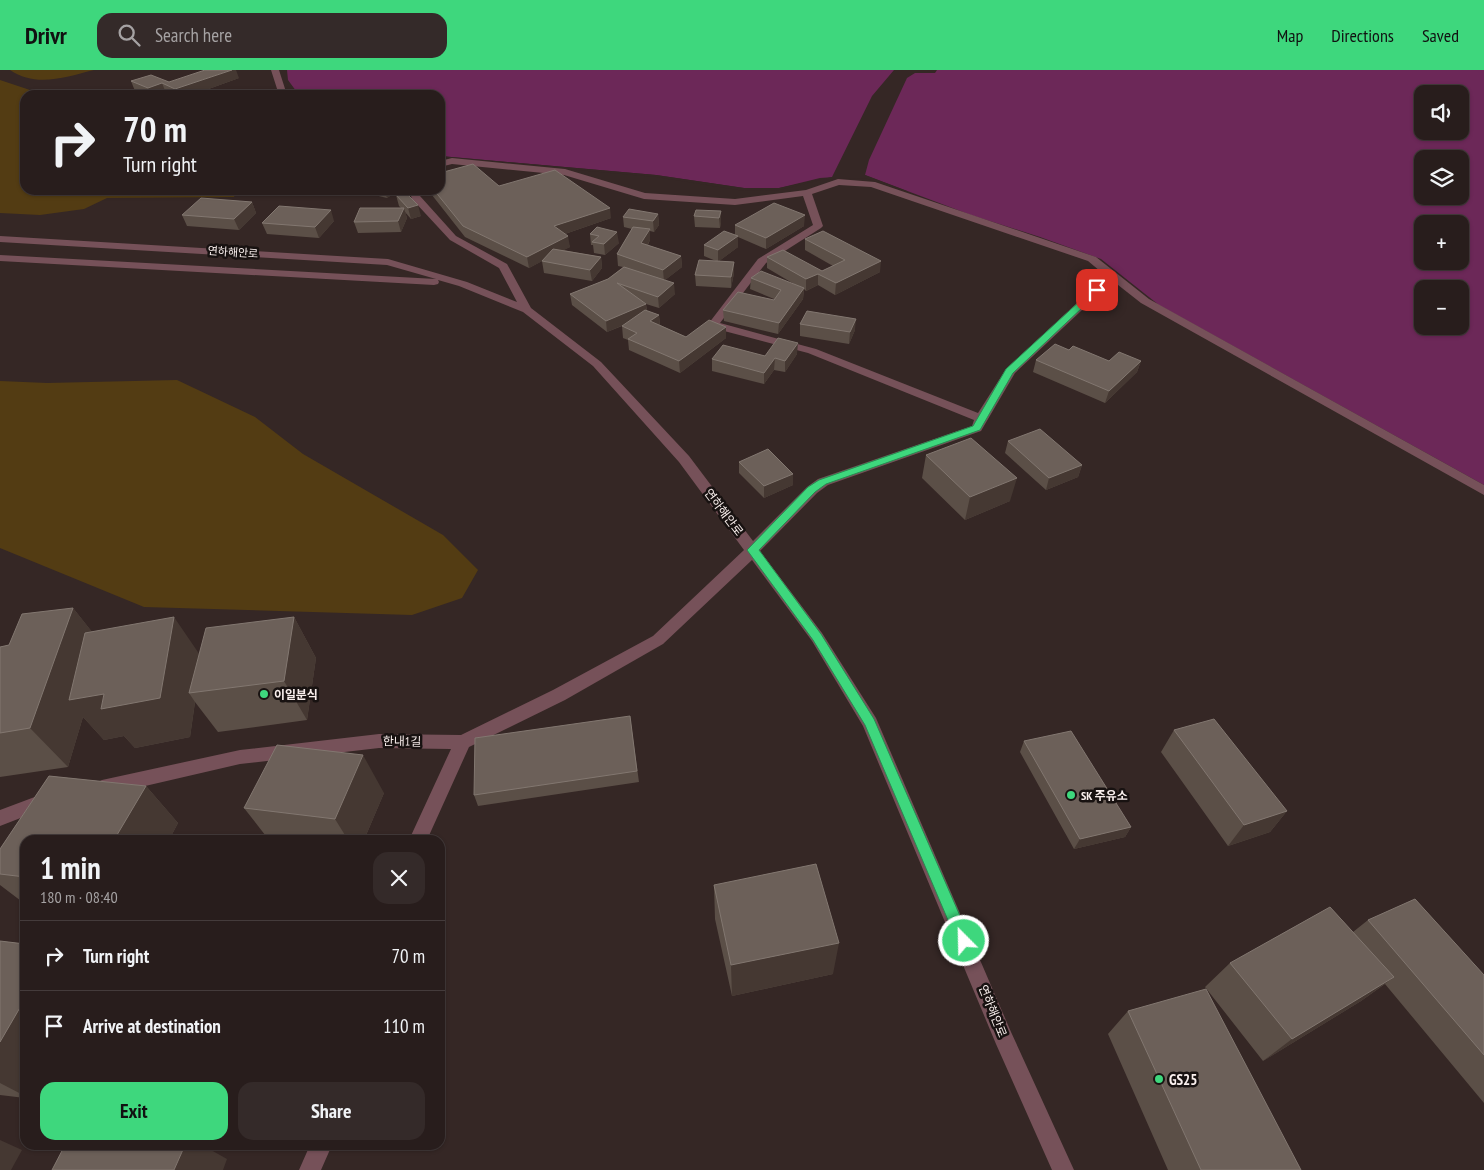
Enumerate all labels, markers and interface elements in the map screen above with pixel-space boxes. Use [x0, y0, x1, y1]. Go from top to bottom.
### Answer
search box [97, 13, 447, 58]
text: Drivr [25, 20, 67, 51]
icon: search [115, 21, 143, 49]
text: Search here [155, 23, 232, 47]
text: Map [1277, 24, 1303, 47]
text: Directions [1331, 24, 1394, 47]
text: Saved [1422, 24, 1459, 47]
map controls [1414, 85, 1469, 335]
button: sound [1414, 85, 1469, 140]
text: 70 m [123, 106, 187, 152]
icon: right [40, 110, 105, 175]
text: Turn right [123, 150, 197, 178]
button: layers [1414, 150, 1469, 205]
button: + [1414, 215, 1469, 270]
street label: 연하해안로 [207, 243, 259, 261]
pin [1076, 269, 1118, 311]
icon: arrive [1083, 276, 1111, 304]
button: − [1414, 280, 1469, 335]
street label: 연하해안로 [701, 485, 747, 539]
place label: 이일분식 [274, 687, 318, 702]
marker: 이일분식 [258, 688, 270, 700]
street label: 한내1길 [383, 733, 421, 749]
place label: SK 주유소 [1081, 788, 1128, 803]
marker: SK 주유소 [1065, 789, 1077, 801]
text: 1 min [40, 848, 101, 887]
button: close [373, 852, 425, 904]
text: 180 m · 08:40 [40, 887, 118, 907]
position arrow [937, 914, 989, 966]
icon: right [40, 942, 68, 970]
text: Turn right [83, 944, 149, 968]
text: 70 m [392, 944, 425, 968]
street label: 연하해안로 [976, 983, 1010, 1039]
icon: arrive [40, 1012, 68, 1040]
text: Arrive at destination [83, 1014, 221, 1038]
text: 110 m [383, 1014, 425, 1038]
place label: GS25 [1169, 1070, 1197, 1089]
marker: GS25 [1153, 1073, 1165, 1085]
button: Exit [40, 1082, 228, 1140]
button: Share [238, 1082, 425, 1140]

